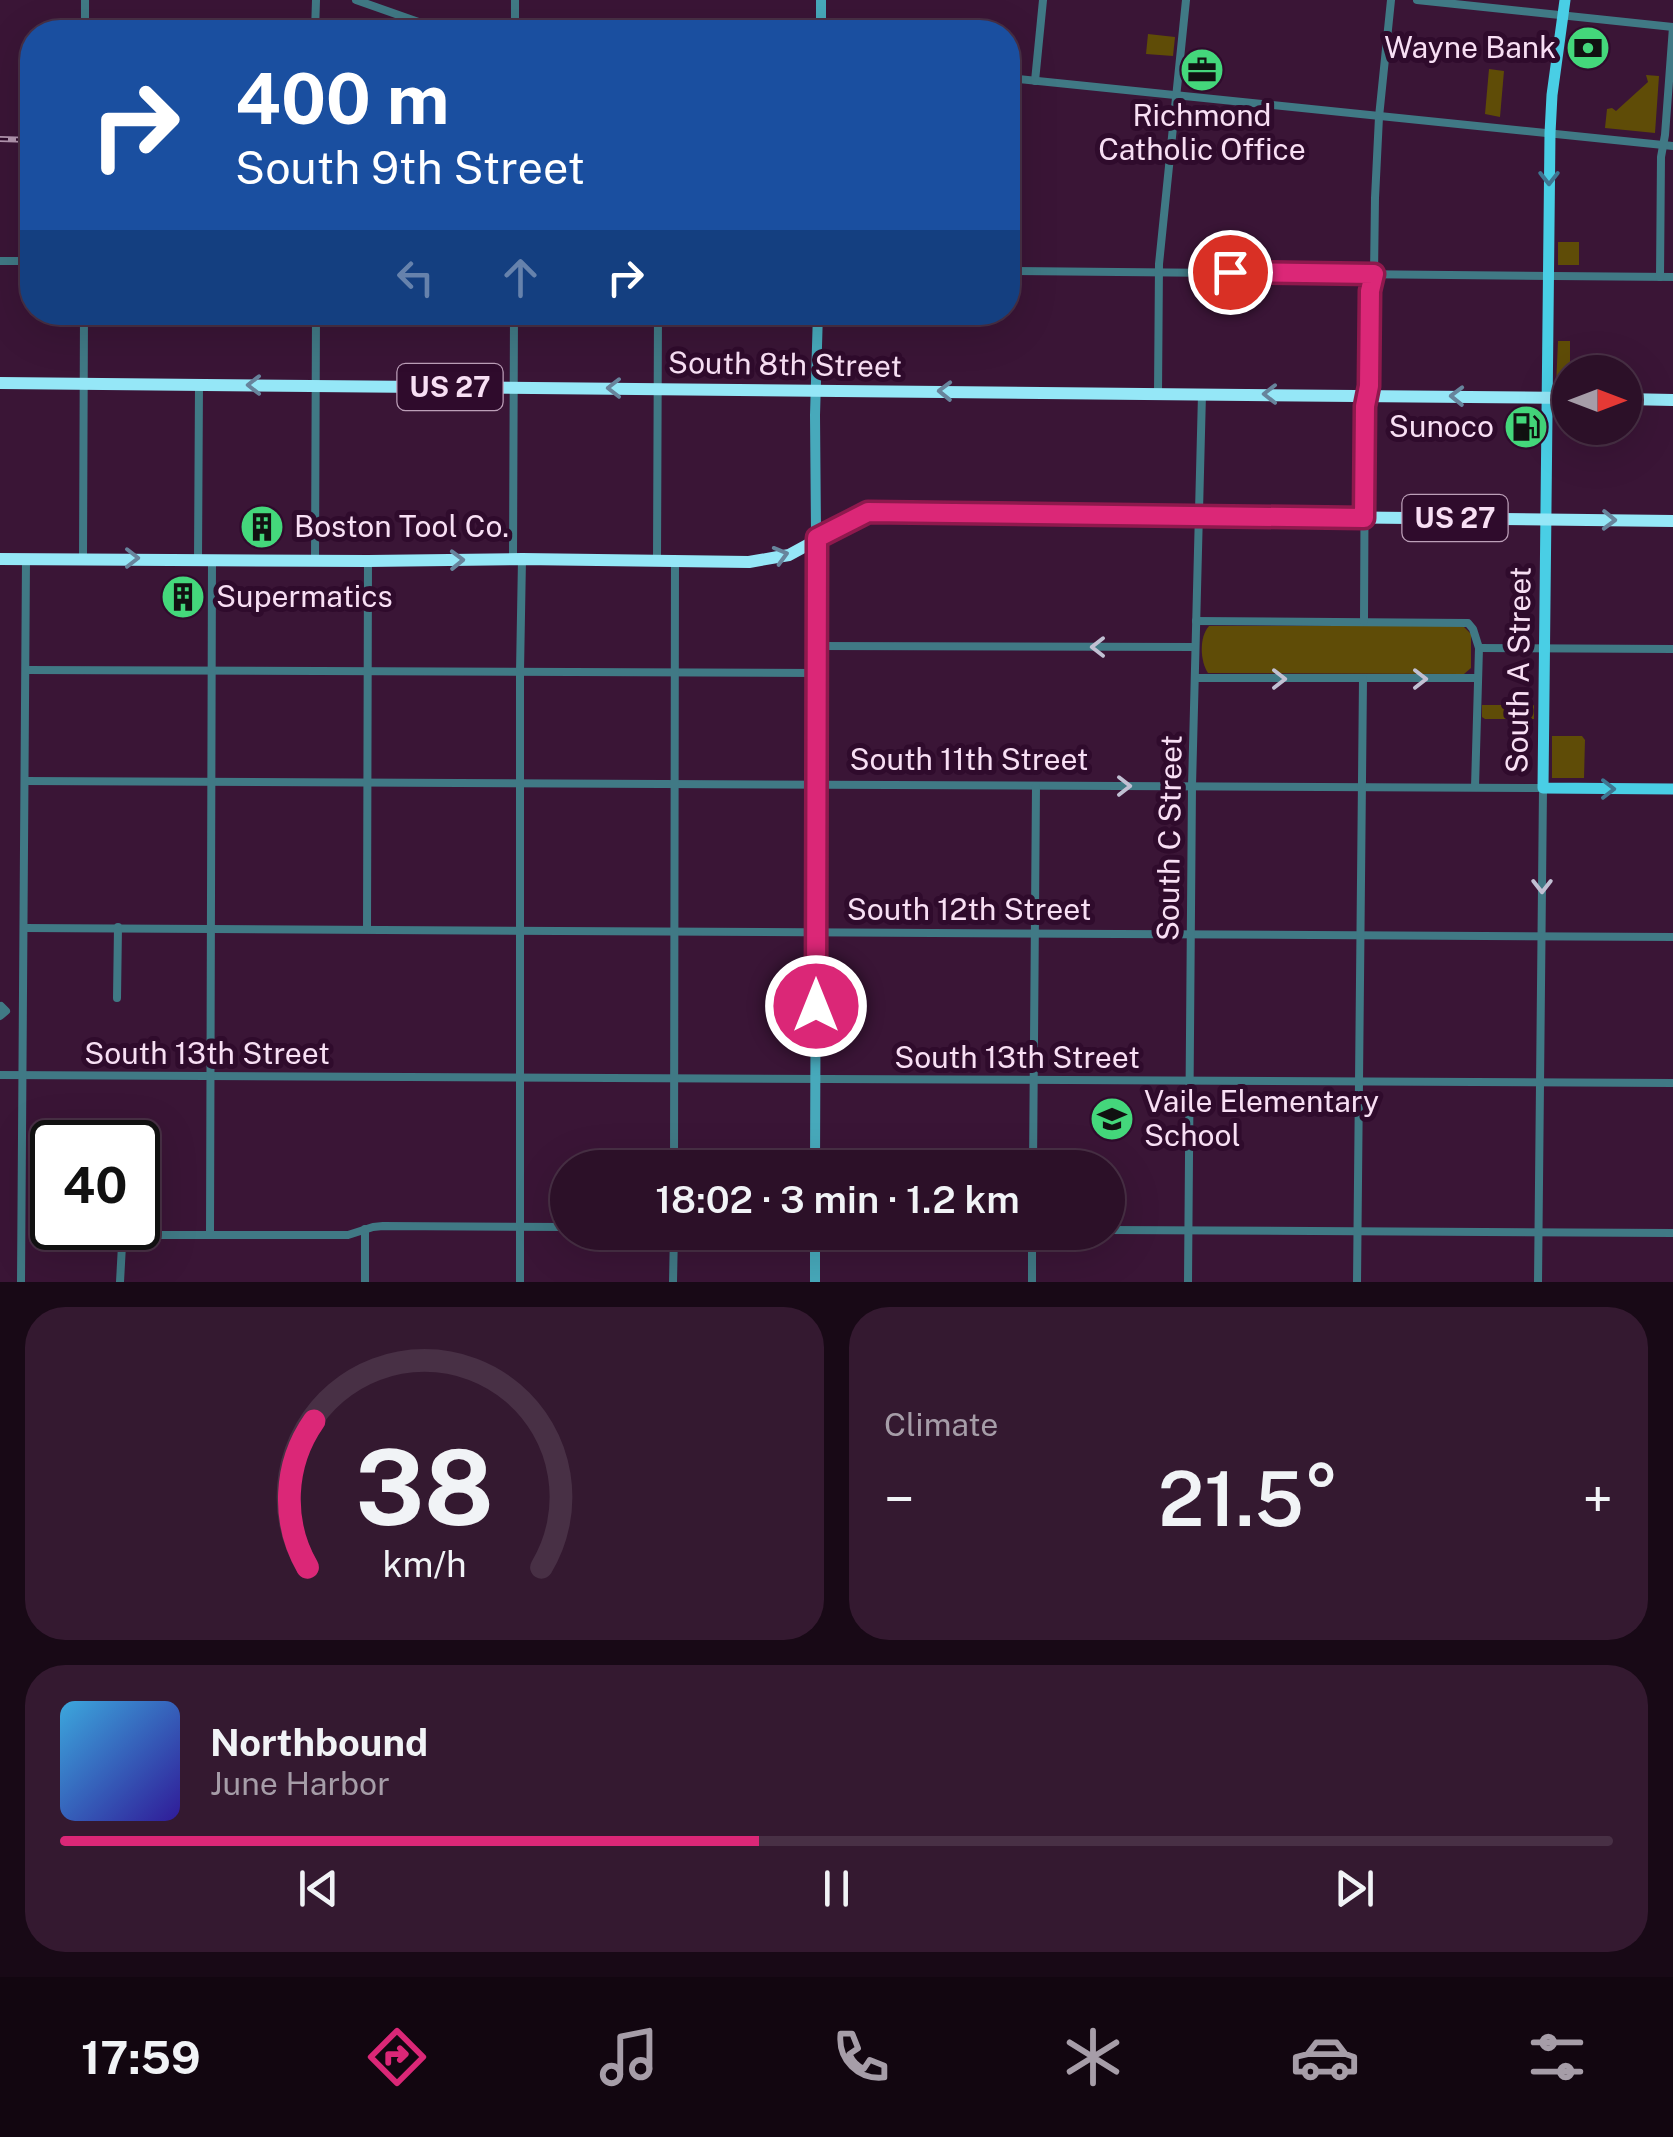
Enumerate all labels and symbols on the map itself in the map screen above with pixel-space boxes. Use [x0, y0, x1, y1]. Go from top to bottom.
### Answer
bank icon: Wayne Bank [1565, 25, 1611, 71]
place label: Wayne Bank [1384, 29, 1556, 65]
office icon: Richmond Catholic Office [1179, 47, 1225, 93]
place label: Richmond Catholic Office [1098, 97, 1306, 167]
one-way arrow [1539, 171, 1560, 187]
pin [1188, 230, 1273, 315]
street label: South 8th Street [668, 344, 902, 384]
north arrow [1552, 355, 1642, 445]
road number: US 27 [398, 364, 502, 410]
one-way arrow [246, 374, 262, 396]
one-way arrow [606, 378, 622, 399]
one-way arrow [936, 381, 952, 402]
one-way arrow [1261, 384, 1277, 405]
one-way arrow [1448, 385, 1464, 407]
fuel station icon: Sunoco [1503, 404, 1549, 450]
place label: Sunoco [1389, 408, 1494, 444]
road number: US 27 [1402, 495, 1508, 541]
building icon: Boston Tool Co. [239, 504, 285, 550]
place label: Boston Tool Co. [294, 508, 509, 544]
one-way arrow [1602, 509, 1618, 531]
one-way arrow [772, 546, 790, 567]
one-way arrow [125, 548, 141, 569]
one-way arrow [450, 549, 466, 571]
street label: South A Street [1498, 566, 1538, 774]
building icon: Supermatics [160, 574, 206, 620]
place label: Supermatics [216, 578, 393, 614]
one-way arrow [1089, 636, 1104, 658]
one-way arrow [1271, 668, 1287, 689]
one-way arrow [1414, 668, 1429, 690]
street label: South C Street [1149, 735, 1189, 941]
street label: South 11th Street [850, 741, 1088, 777]
one-way arrow [1118, 775, 1133, 797]
one-way arrow [1600, 778, 1616, 800]
one-way arrow [1531, 878, 1553, 894]
street label: South 12th Street [847, 891, 1091, 927]
position arrow [764, 954, 868, 1058]
street label: South 13th Street [84, 1035, 330, 1071]
street label: South 13th Street [894, 1039, 1140, 1075]
place label: Vaile Elementary School [1144, 1083, 1379, 1153]
school or university icon: Vaile Elementary School [1089, 1096, 1135, 1142]
speed limit sign: 40 [30, 1120, 160, 1250]

